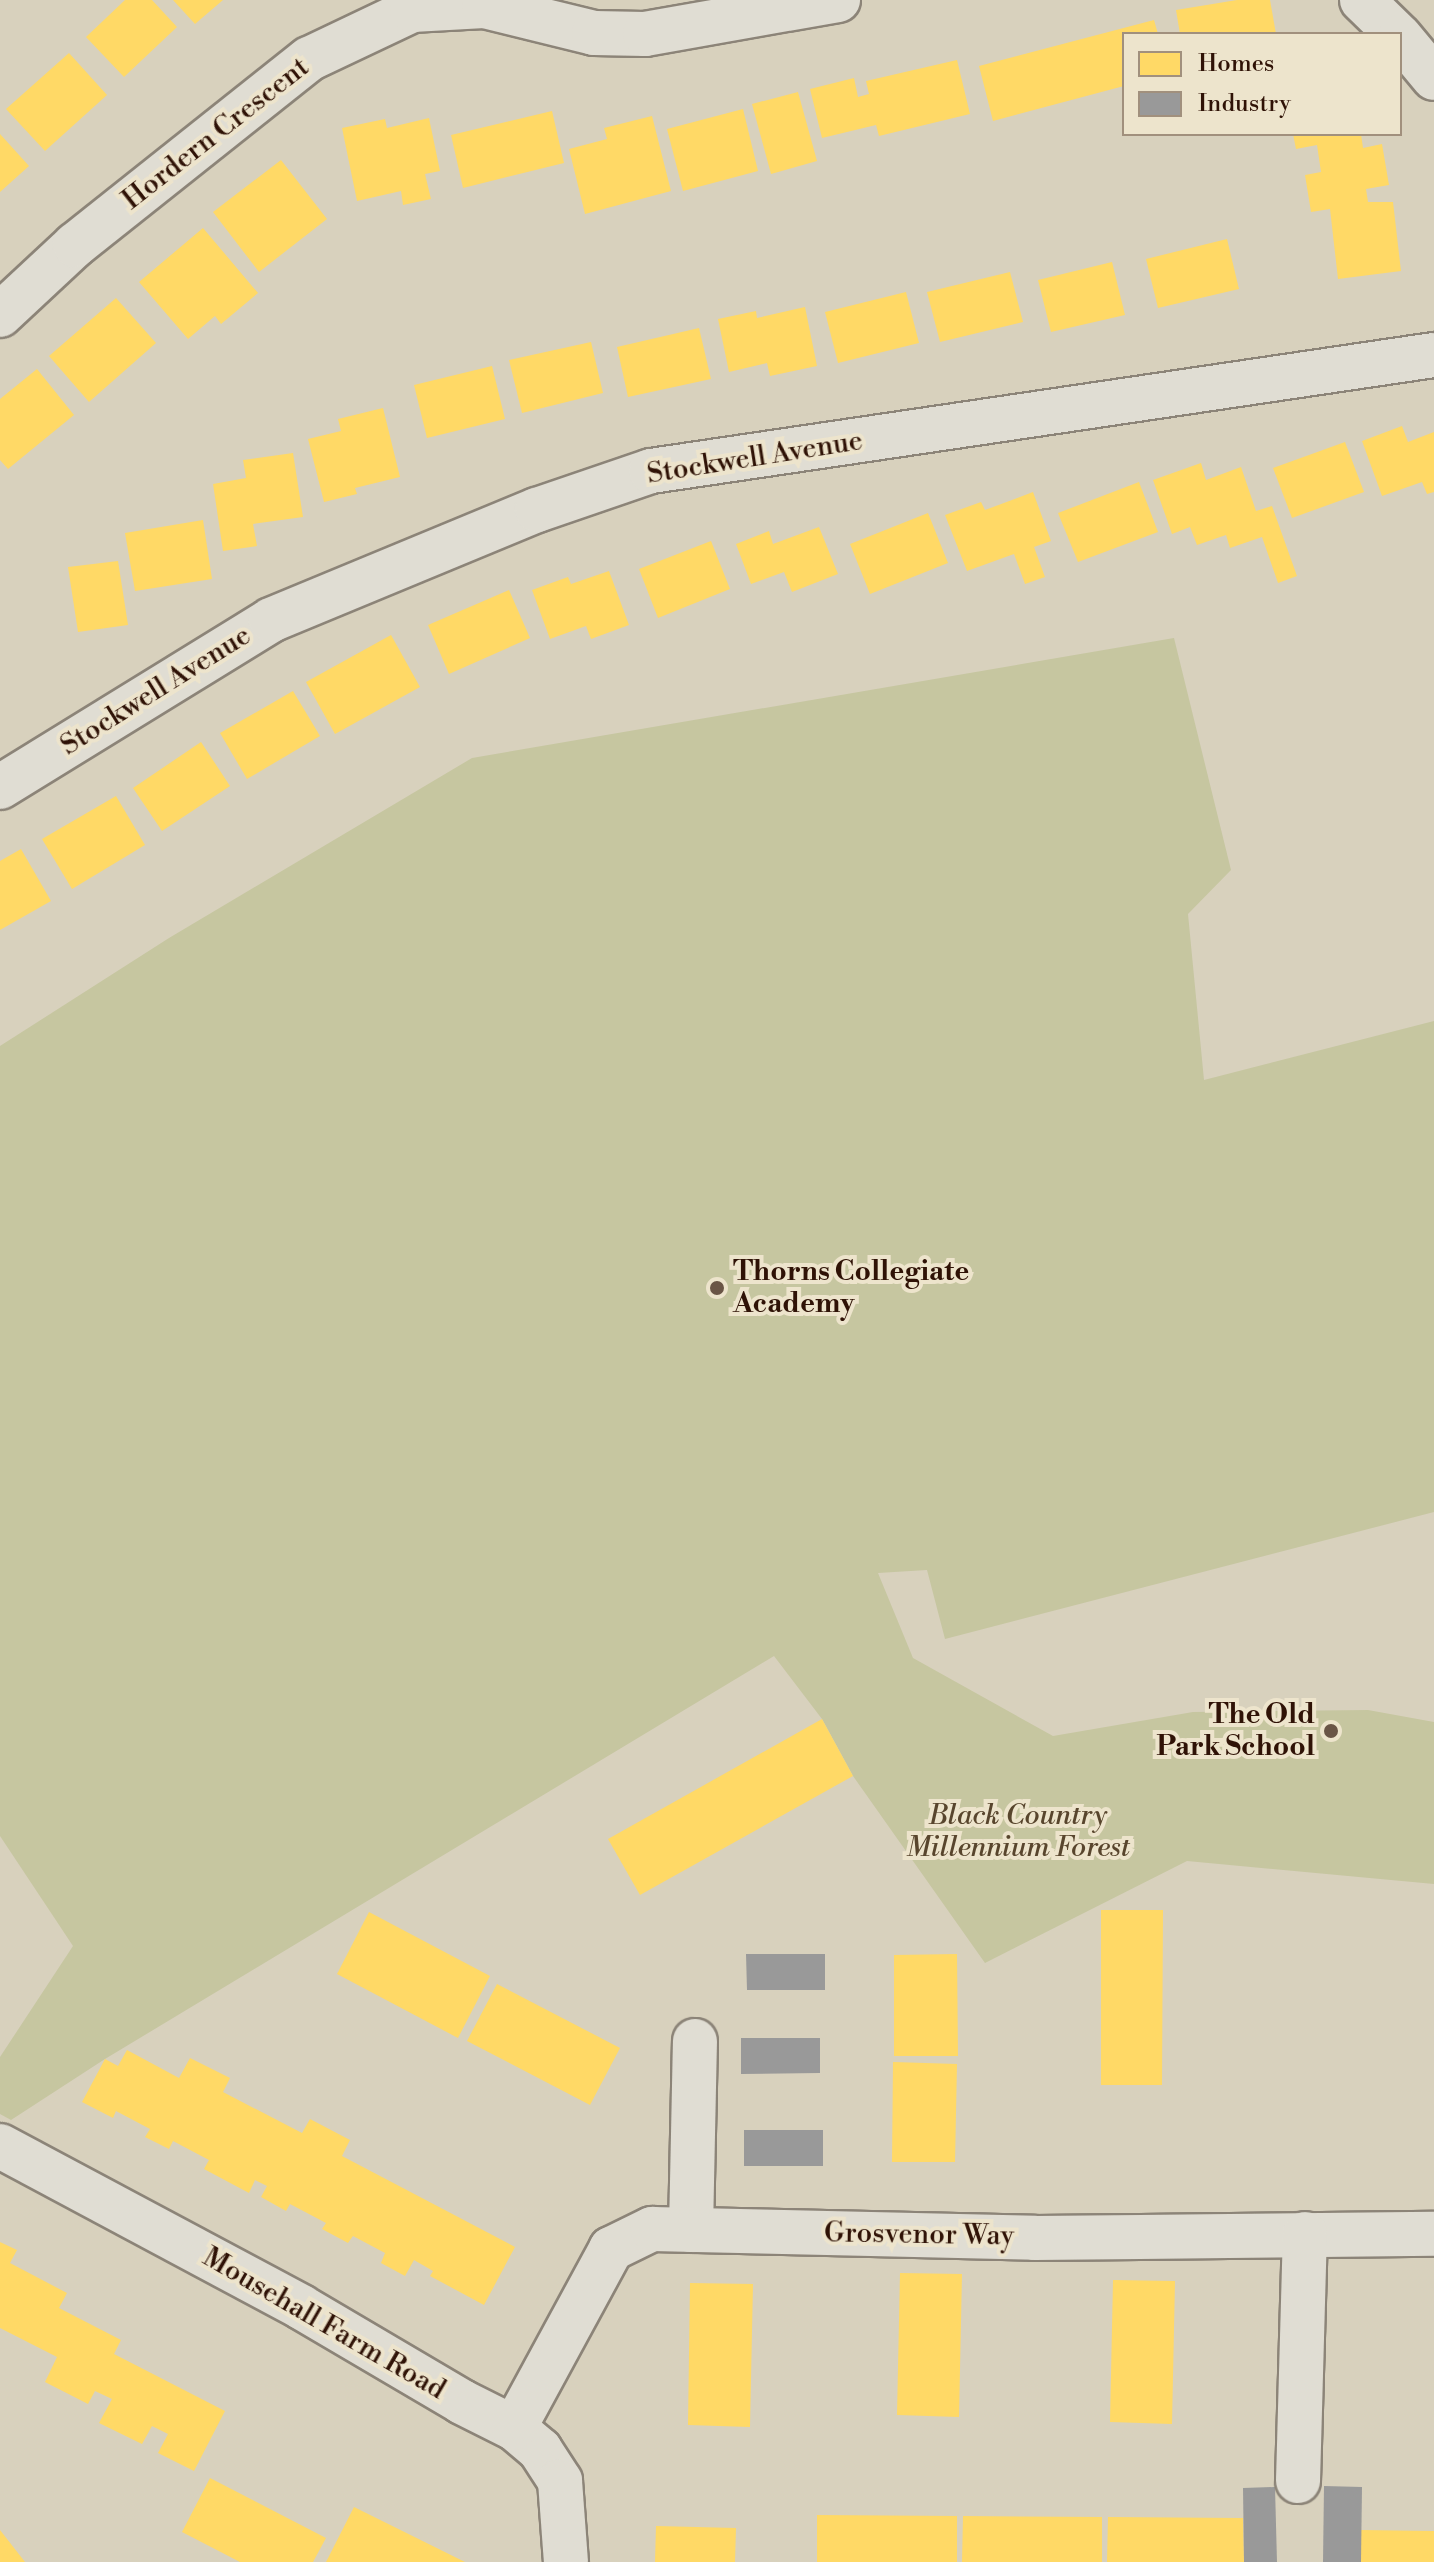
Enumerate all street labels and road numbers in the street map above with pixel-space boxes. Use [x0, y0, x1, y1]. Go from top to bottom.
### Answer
street label: Hordern Crescent [116, 51, 316, 217]
street label: Stockwell Avenue [645, 424, 865, 492]
street label: Stockwell Avenue [55, 619, 257, 763]
street label: Grosvenor Way [824, 2217, 1014, 2253]
street label: Mousehall Farm Road [197, 2241, 451, 2407]

